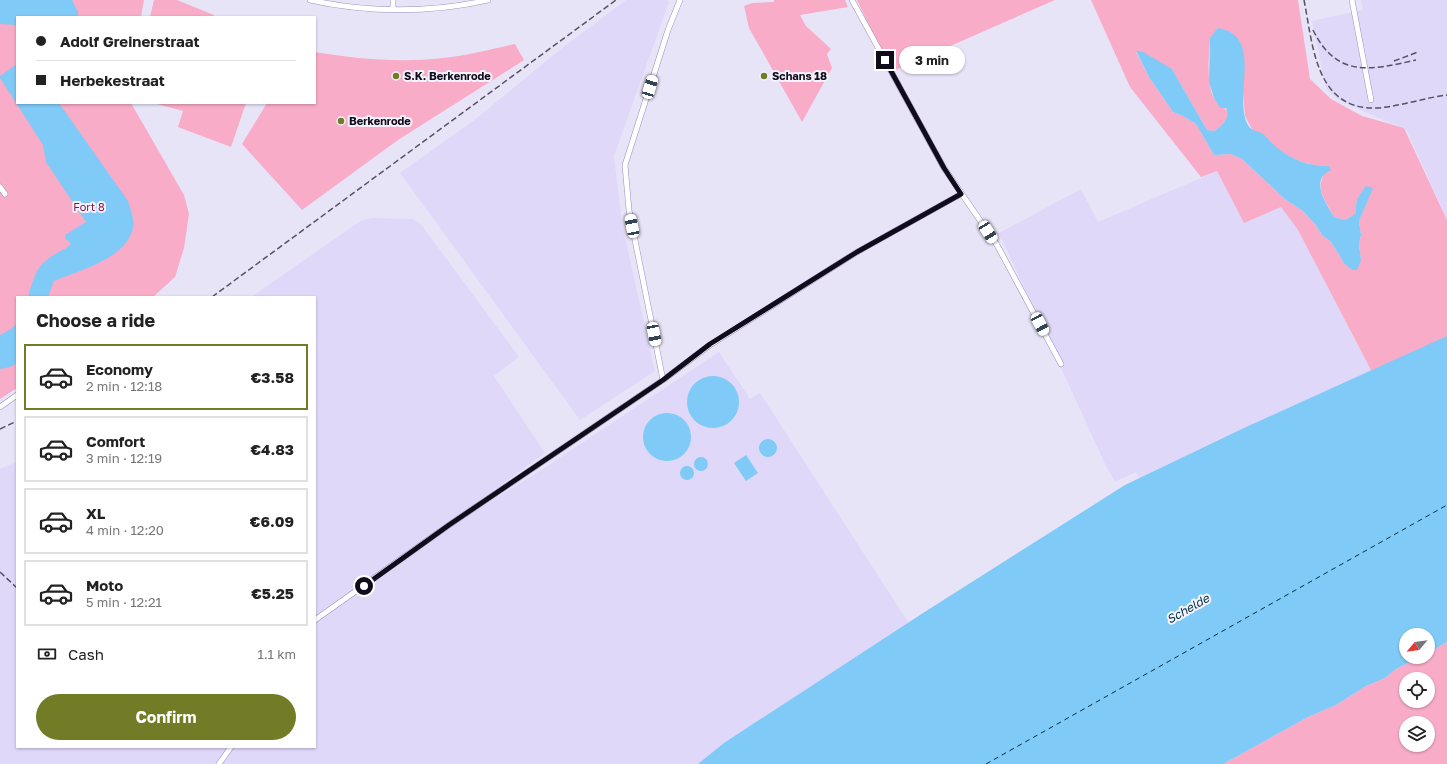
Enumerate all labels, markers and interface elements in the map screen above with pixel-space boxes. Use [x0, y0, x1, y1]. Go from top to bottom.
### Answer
text: Adolf Greinerstraat [60, 32, 199, 50]
callout: 3 min [899, 46, 965, 74]
route end [876, 51, 894, 69]
text: 3 min [915, 52, 949, 68]
place label: S.K. Berkenrode [404, 69, 491, 82]
place label: Schans 18 [772, 69, 827, 82]
text: Herbekestraat [60, 71, 165, 89]
marker: S.K. Berkenrode [391, 71, 401, 81]
marker: Schans 18 [759, 71, 769, 81]
car [641, 74, 659, 100]
place label: Berkenrode [349, 114, 411, 127]
marker: Berkenrode [336, 116, 346, 126]
park label: Fort 8 [73, 200, 105, 213]
car [624, 213, 640, 239]
car [977, 219, 999, 245]
text: Choose a ride [36, 309, 155, 331]
car [1029, 311, 1051, 337]
car [646, 321, 662, 347]
icon: car [38, 359, 74, 395]
text: Economy [86, 360, 153, 378]
text: €3.58 [251, 368, 294, 386]
text: 2 min · 12:18 [86, 378, 162, 394]
icon: car [38, 431, 74, 467]
text: Comfort [86, 432, 145, 450]
text: €4.83 [250, 440, 294, 458]
text: 3 min · 12:19 [86, 450, 162, 466]
icon: car [38, 503, 74, 539]
text: XL [86, 504, 105, 522]
text: €6.09 [250, 512, 294, 530]
text: 4 min · 12:20 [86, 522, 164, 538]
icon: car [38, 575, 74, 611]
text: Moto [86, 576, 123, 594]
route start [355, 577, 373, 595]
text: €5.25 [251, 584, 294, 602]
water label: Schelde [1164, 590, 1213, 627]
text: 5 min · 12:21 [86, 594, 162, 610]
north arrow [1399, 628, 1435, 664]
map controls [1399, 628, 1435, 752]
icon: cash [36, 643, 58, 665]
text: Cash [68, 645, 104, 663]
text: 1.1 km [257, 646, 296, 662]
button: locate [1399, 672, 1435, 708]
button: Confirm [36, 694, 296, 740]
button: layers [1399, 716, 1435, 752]

